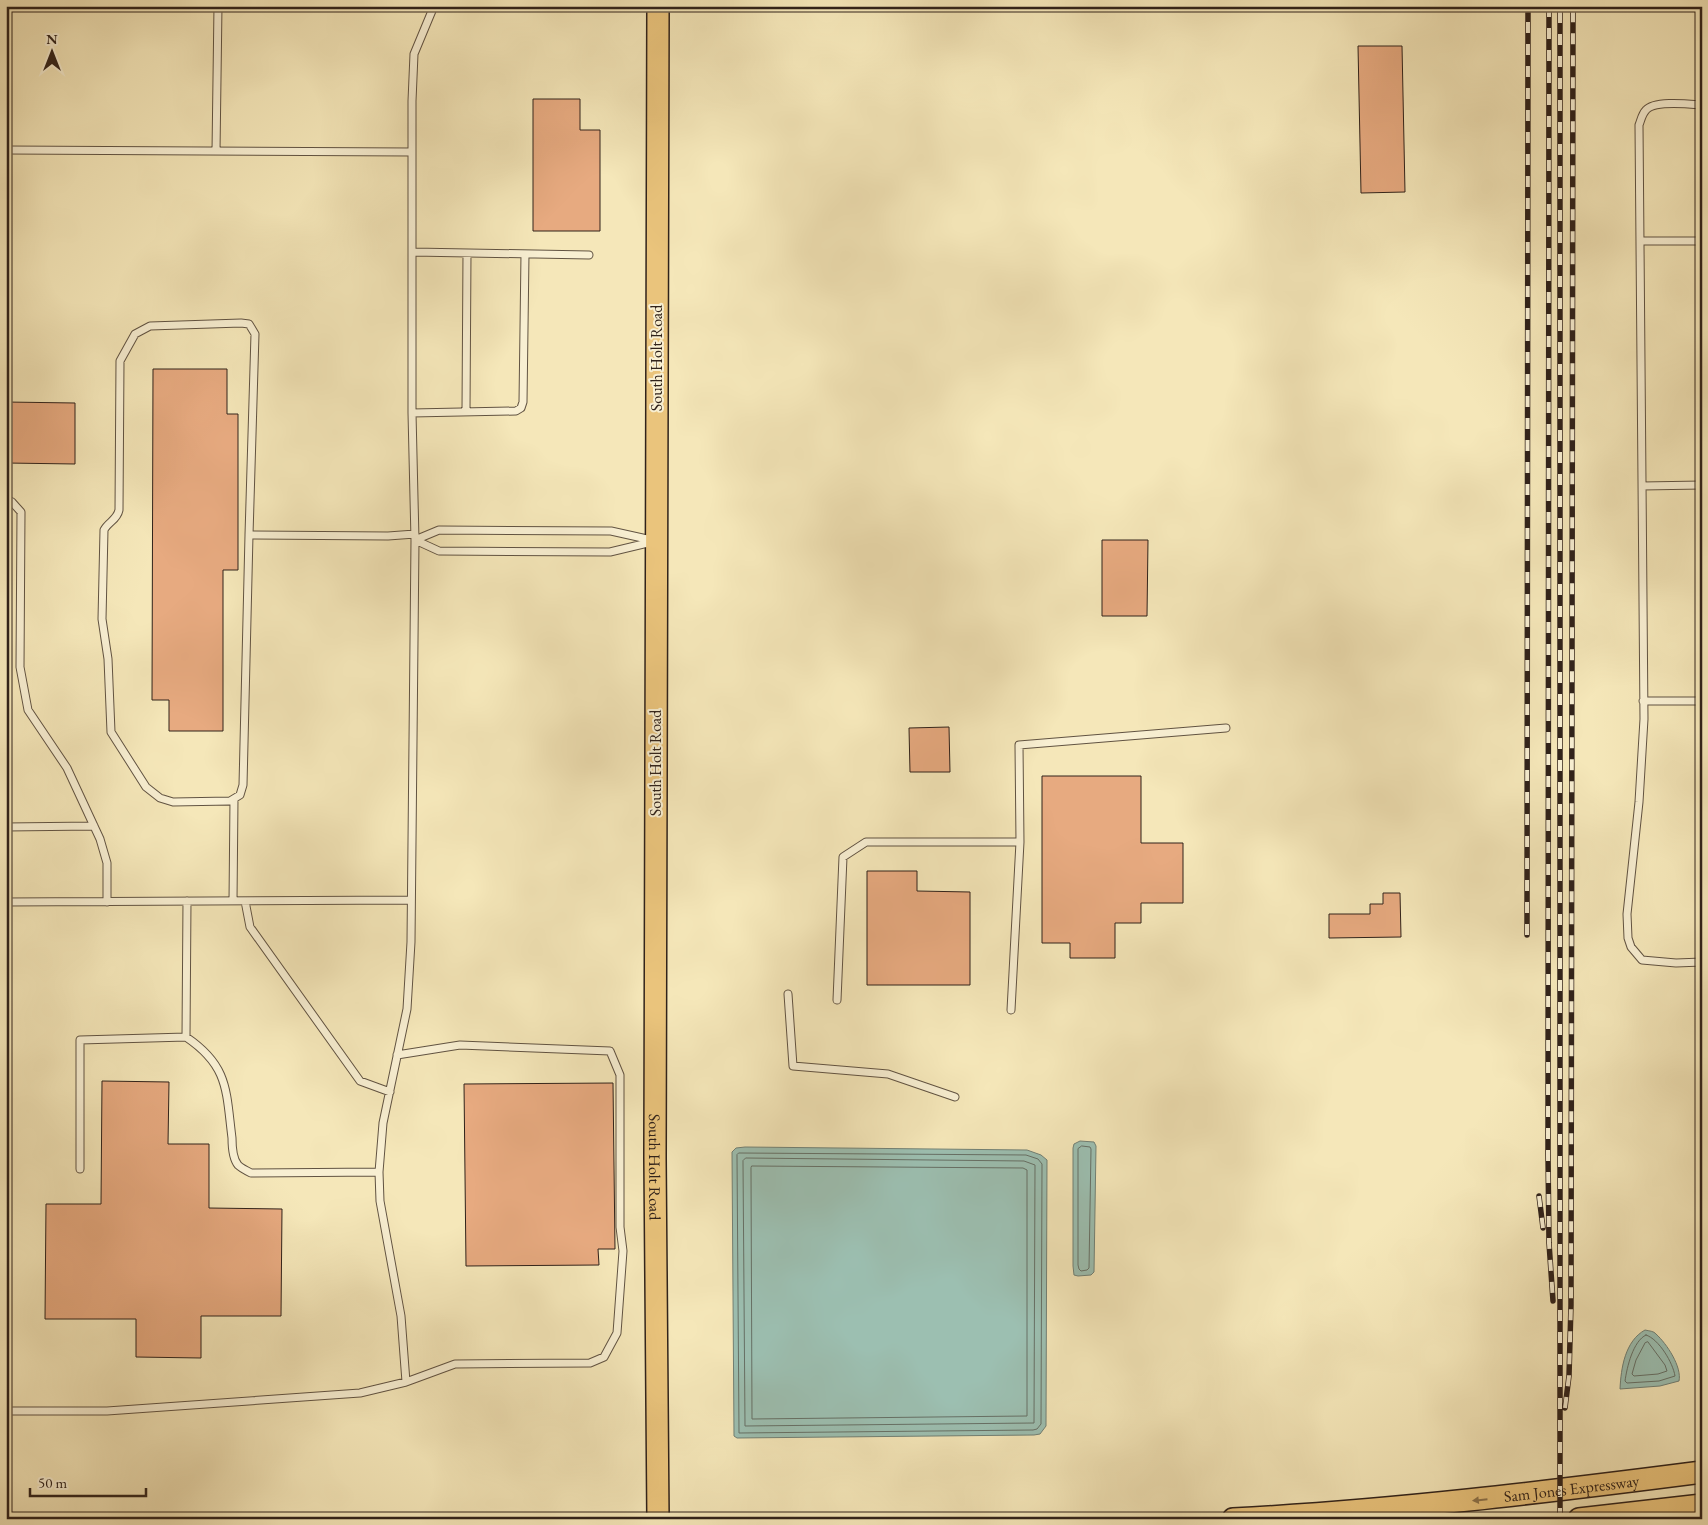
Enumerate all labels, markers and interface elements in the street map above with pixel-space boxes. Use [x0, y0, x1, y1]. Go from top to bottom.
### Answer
north arrow [28, 28, 78, 78]
text: N [46, 30, 58, 48]
street label: South Holt Road [646, 304, 667, 411]
street label: South Holt Road [645, 709, 666, 816]
street label: South Holt Road [644, 1114, 666, 1221]
scale bar [30, 1465, 146, 1497]
street label: Sam Jones Expressway [1503, 1469, 1641, 1507]
text: 50 m [38, 1473, 67, 1492]
one-way arrow [1471, 1496, 1487, 1504]

